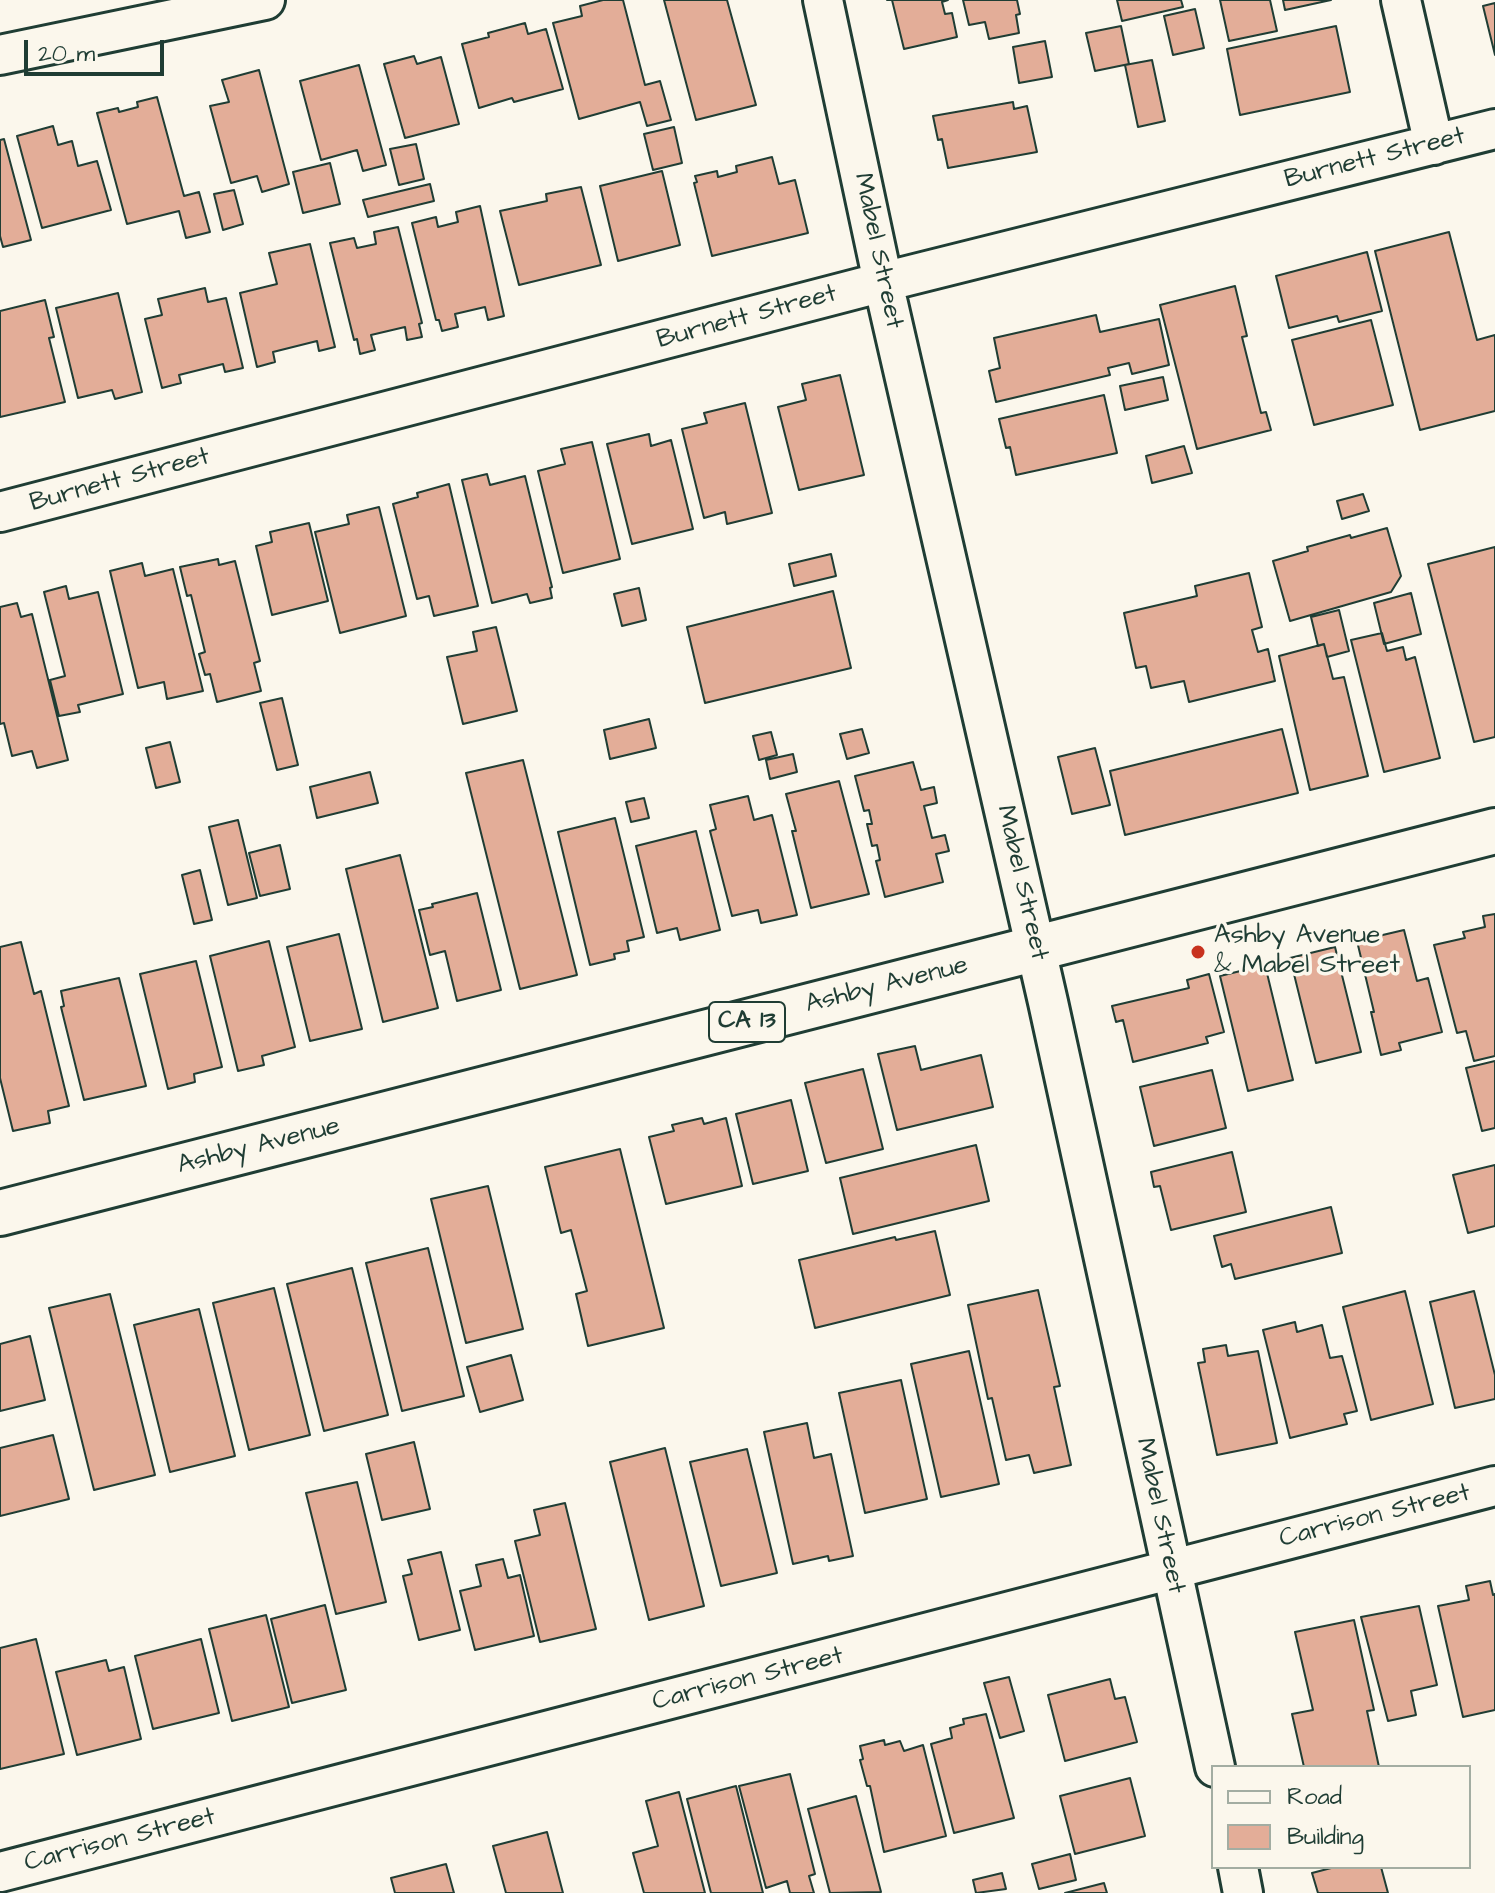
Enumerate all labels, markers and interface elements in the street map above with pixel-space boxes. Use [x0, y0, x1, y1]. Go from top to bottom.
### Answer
scale bar [28, 24, 168, 74]
text: 20 m [38, 37, 95, 71]
street label: Burnett Street [1282, 122, 1468, 196]
street label: Mabel Street [845, 170, 909, 332]
street label: Burnett Street [654, 279, 840, 357]
street label: Burnett Street [27, 442, 213, 520]
street label: Mabel Street [988, 802, 1054, 964]
place label: Ashby Avenue & Mabel Street [1214, 921, 1400, 982]
marker: Ashby Avenue & Mabel Street [1189, 943, 1207, 961]
street label: Ashby Avenue [803, 951, 971, 1021]
road number: CA 13 [709, 1002, 785, 1042]
street label: Ashby Avenue [175, 1112, 343, 1182]
street label: Mabel Street [1127, 1435, 1191, 1597]
street label: Carrison Street [1276, 1478, 1474, 1556]
street label: Carrison Street [649, 1641, 847, 1719]
legend [1211, 1765, 1471, 1869]
text: Road [1287, 1780, 1342, 1814]
street label: Carrison Street [21, 1802, 219, 1880]
text: Building [1287, 1820, 1364, 1854]

